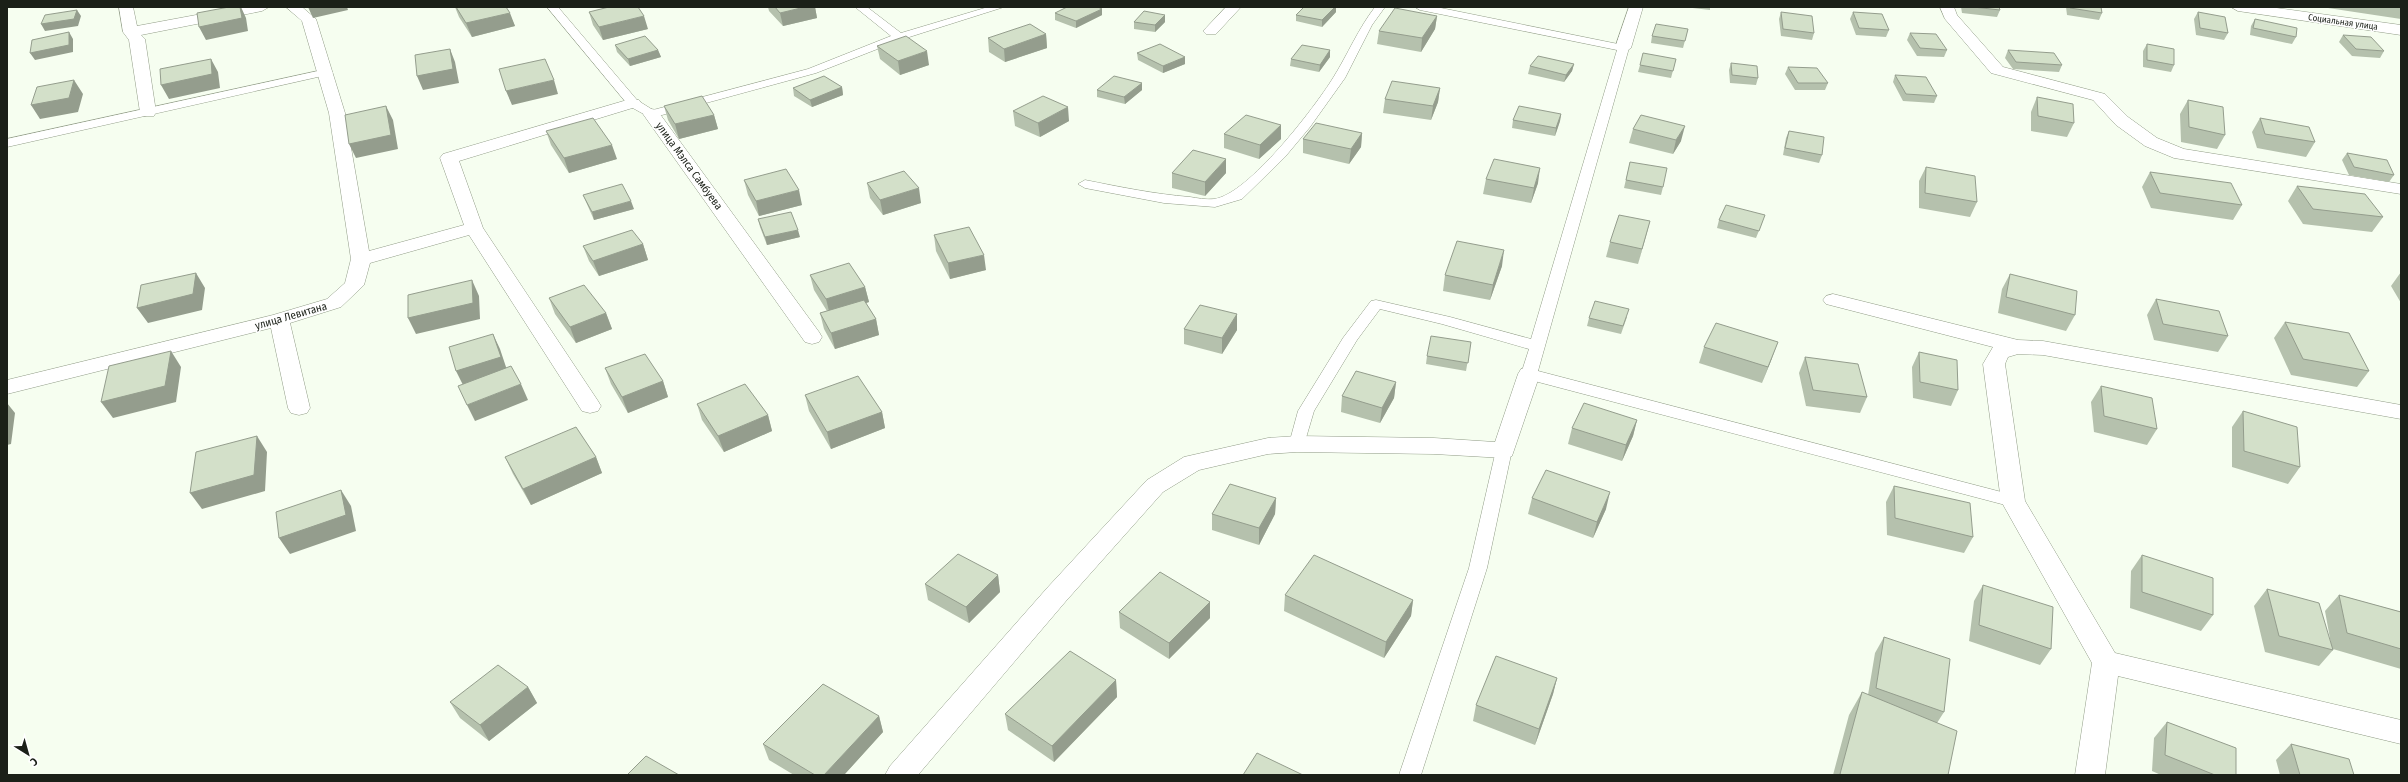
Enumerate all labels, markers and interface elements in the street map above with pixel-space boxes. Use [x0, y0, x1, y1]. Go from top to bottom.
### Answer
street label: Социальная улица [2308, 12, 2379, 32]
street label: улица Мэлса Самбуева [653, 120, 725, 212]
street label: улица Левитана [254, 300, 328, 332]
north arrow [8, 734, 48, 774]
text: С [27, 755, 40, 769]

